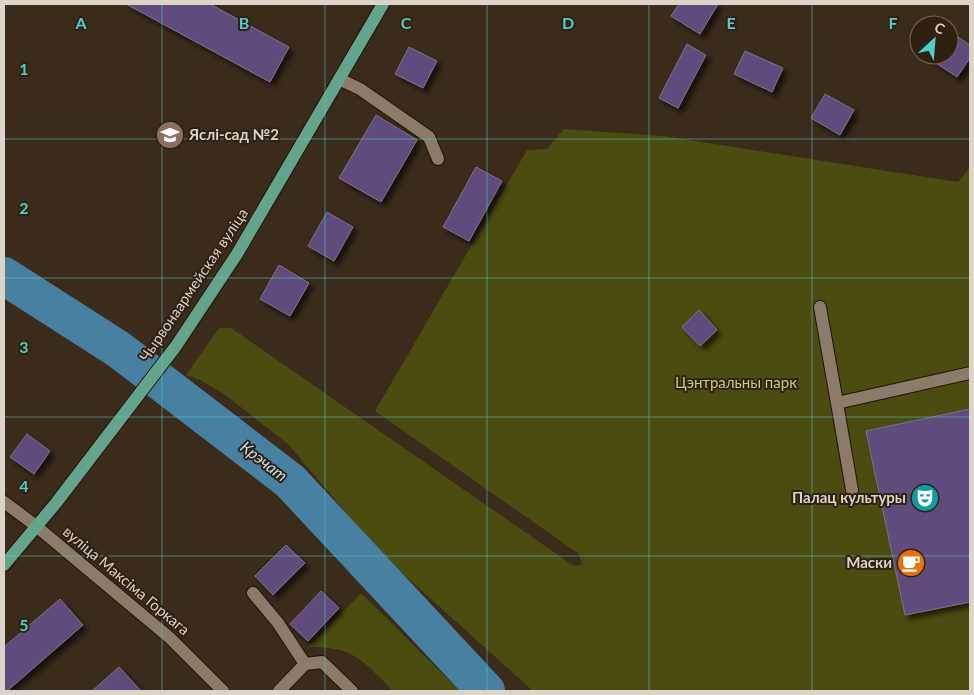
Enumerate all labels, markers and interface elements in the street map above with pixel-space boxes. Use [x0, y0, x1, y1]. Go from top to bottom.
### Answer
text: A [74, 13, 87, 32]
text: B [239, 13, 249, 32]
text: C [401, 13, 412, 32]
text: D [562, 13, 574, 32]
text: E [726, 13, 736, 32]
text: F [888, 13, 898, 32]
north arrow [909, 15, 959, 65]
text: С [932, 18, 948, 38]
text: 1 [19, 59, 29, 78]
school or university icon: Яслі-сад №2 [155, 120, 185, 150]
place label: Яслі-сад №2 [188, 125, 279, 143]
text: 2 [19, 198, 29, 217]
street label: Чырвонаармейская вуліца [135, 205, 251, 364]
text: 3 [19, 337, 29, 356]
park label: Цэнтральны парк [675, 373, 797, 391]
water label: Крэчат [237, 437, 291, 485]
text: 4 [19, 476, 29, 495]
theatre icon: Палац культуры [910, 483, 940, 513]
place label: Палац культуры [792, 488, 906, 506]
street label: вуліца Максіма Горкага [60, 522, 194, 638]
cafe icon: Маски [896, 548, 926, 578]
place label: Маски [846, 553, 892, 571]
text: 5 [19, 615, 29, 634]

